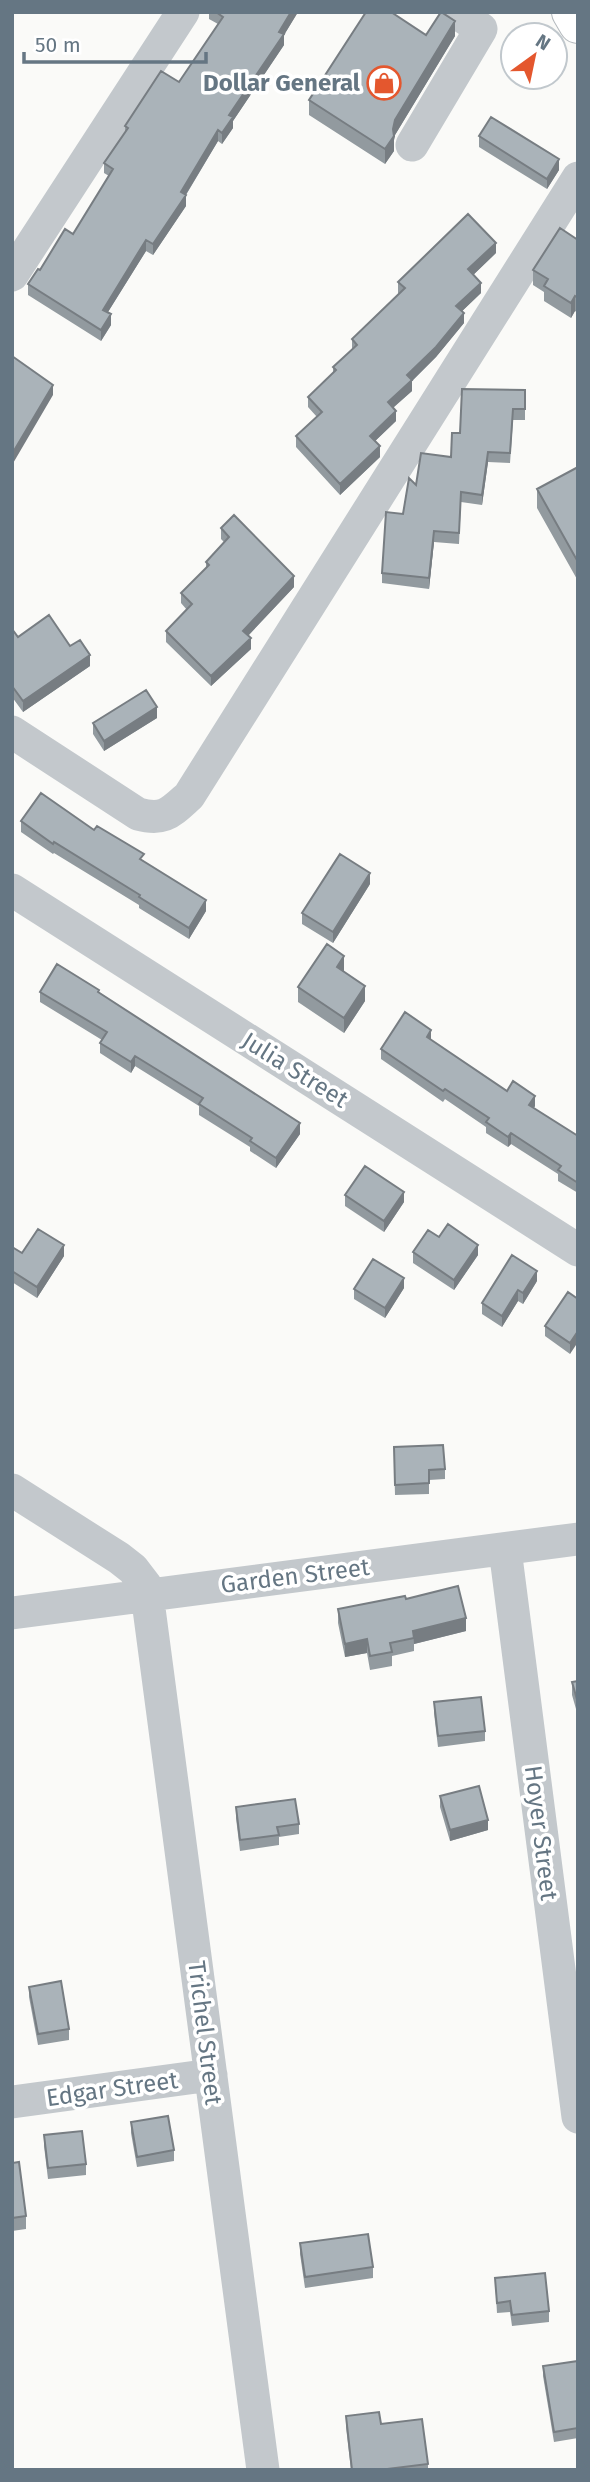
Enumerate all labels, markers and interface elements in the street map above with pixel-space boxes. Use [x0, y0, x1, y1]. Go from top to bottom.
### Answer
scale bar [24, 21, 206, 65]
north arrow [499, 21, 569, 91]
text: N [531, 29, 555, 55]
text: 50 m [35, 32, 81, 58]
shop icon: Dollar General [365, 64, 403, 102]
place label: Dollar General [203, 69, 361, 97]
street label: Julia Street [237, 1026, 353, 1114]
street label: Garden Street [219, 1553, 371, 1599]
street label: Hoyer Street [519, 1764, 563, 1902]
street label: Trichel Street [182, 1959, 228, 2107]
street label: Edgar Street [44, 2066, 180, 2112]

